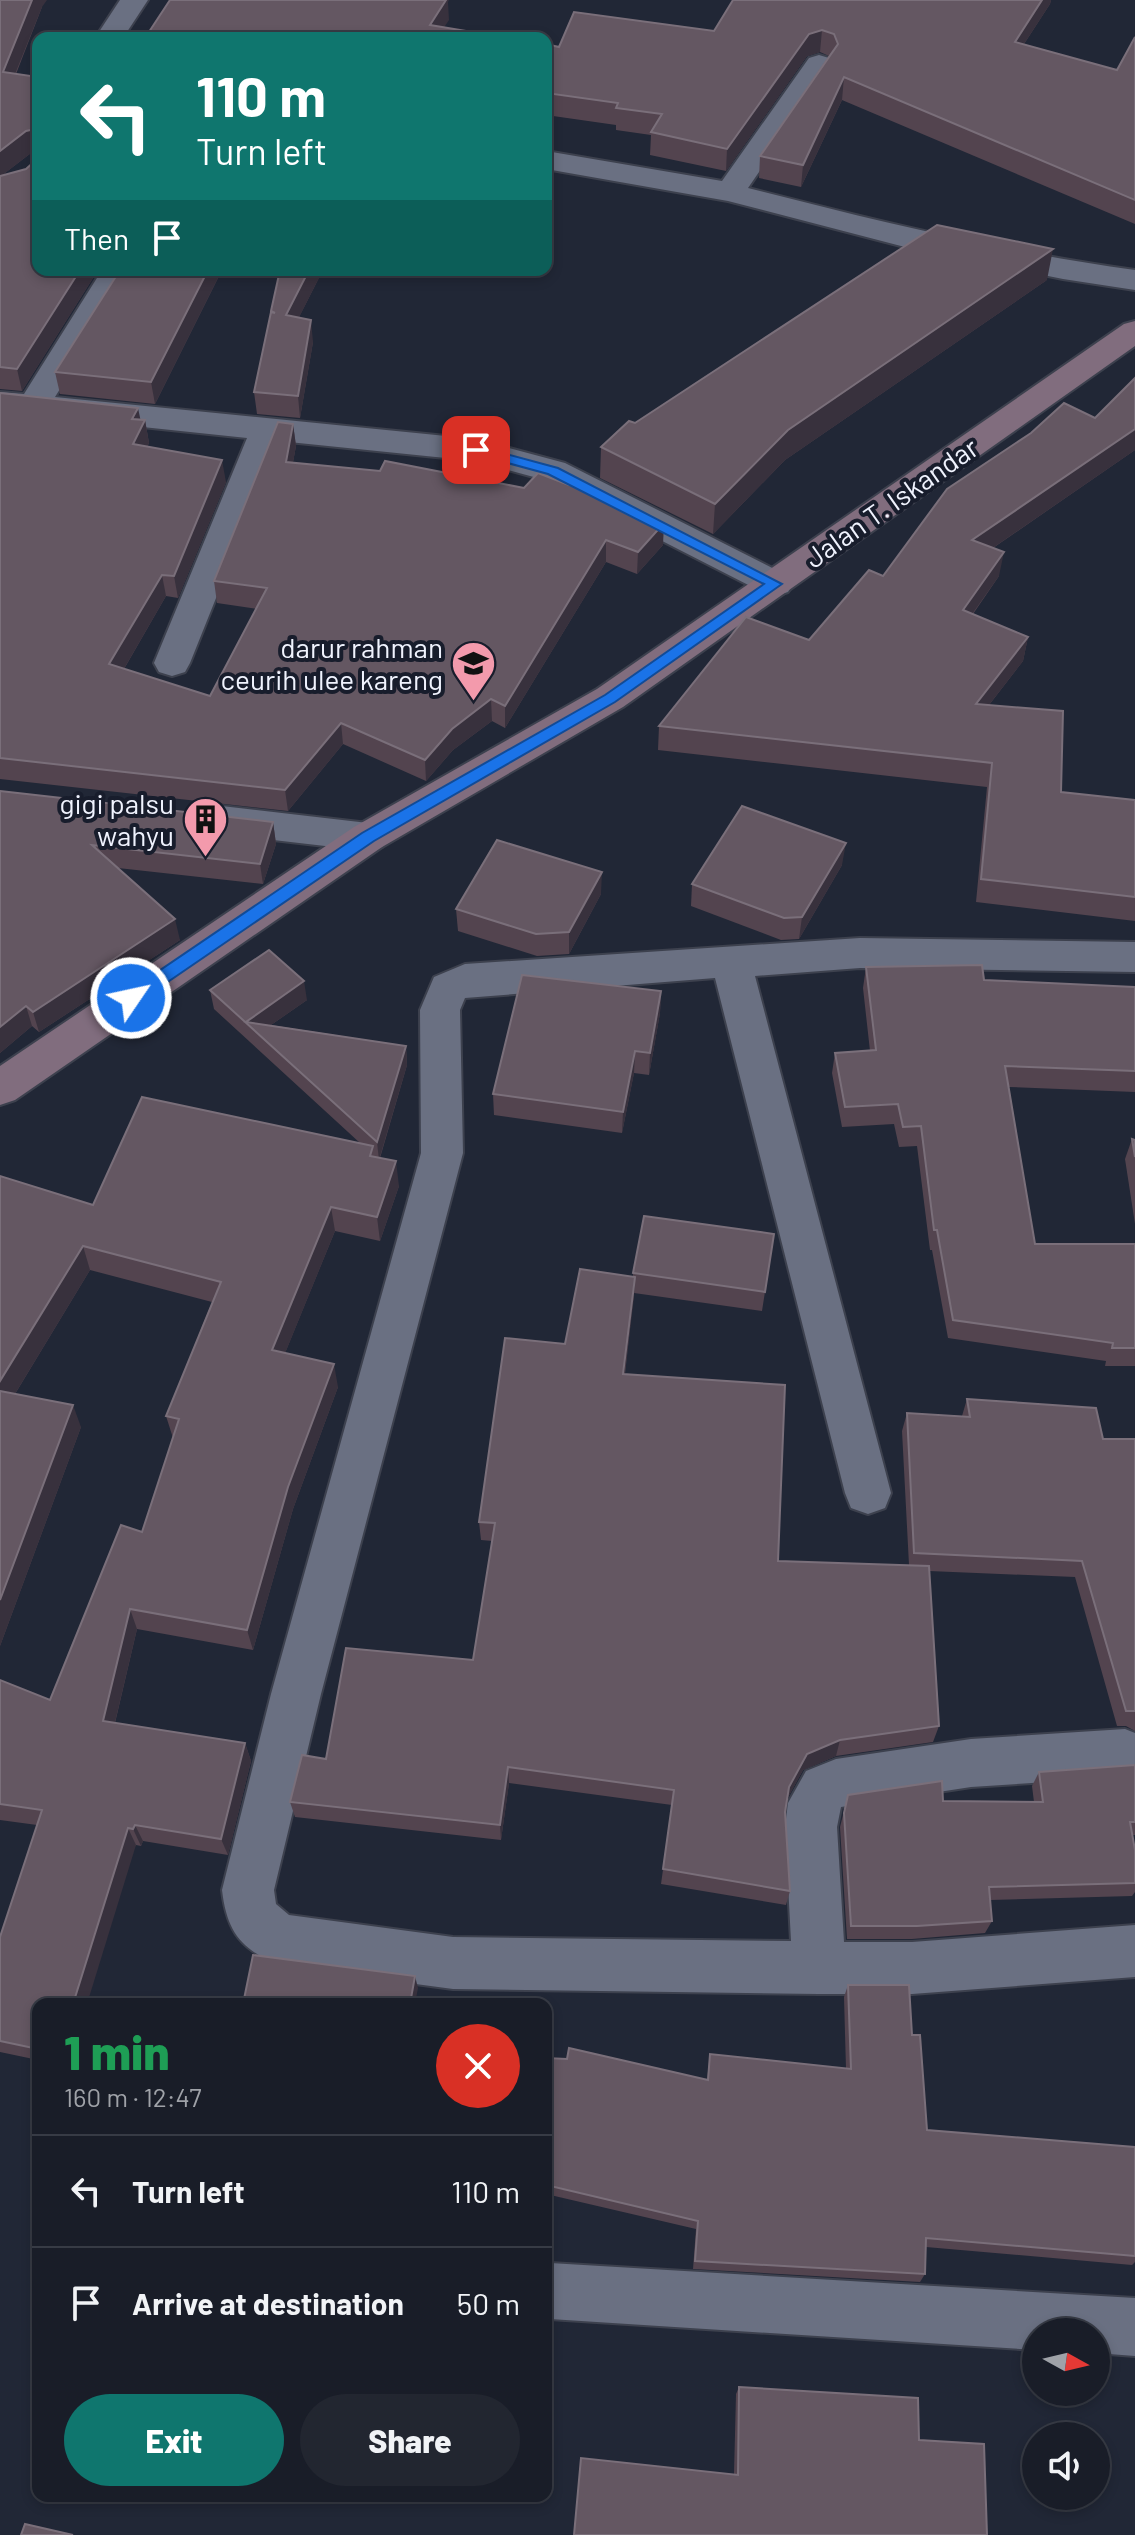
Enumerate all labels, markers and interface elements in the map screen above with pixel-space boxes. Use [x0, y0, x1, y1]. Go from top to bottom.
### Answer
text: 110 m [196, 61, 326, 128]
icon: left [64, 64, 168, 168]
text: Turn left [196, 129, 327, 172]
icon: arrive [145, 216, 189, 260]
text: Then [64, 220, 129, 256]
pin [442, 416, 510, 484]
icon: arrive [454, 428, 498, 472]
street label: Jalan T. Iskandar [798, 430, 984, 574]
place label: darur rahman ceurih ulee kareng [221, 630, 443, 696]
school or university icon: darur rahman ceurih ulee kareng [450, 639, 498, 702]
place label: gigi palsu wahyu [59, 786, 174, 852]
building icon: gigi palsu wahyu [181, 795, 229, 858]
position arrow [89, 956, 173, 1040]
text: 1 min [64, 2022, 170, 2080]
button: close [436, 2024, 520, 2108]
text: 160 m · 12:47 [64, 2081, 201, 2112]
icon: left [64, 2169, 108, 2213]
text: Turn left [132, 2173, 245, 2209]
text: 110 m [451, 2173, 520, 2209]
icon: arrive [64, 2281, 108, 2325]
text: Arrive at destination [132, 2285, 404, 2321]
text: 50 m [457, 2285, 520, 2321]
north arrow [1022, 2318, 1110, 2406]
map controls [1022, 2318, 1110, 2510]
button: Exit [64, 2394, 284, 2486]
button: Share [300, 2394, 520, 2486]
button: sound [1022, 2422, 1110, 2510]

